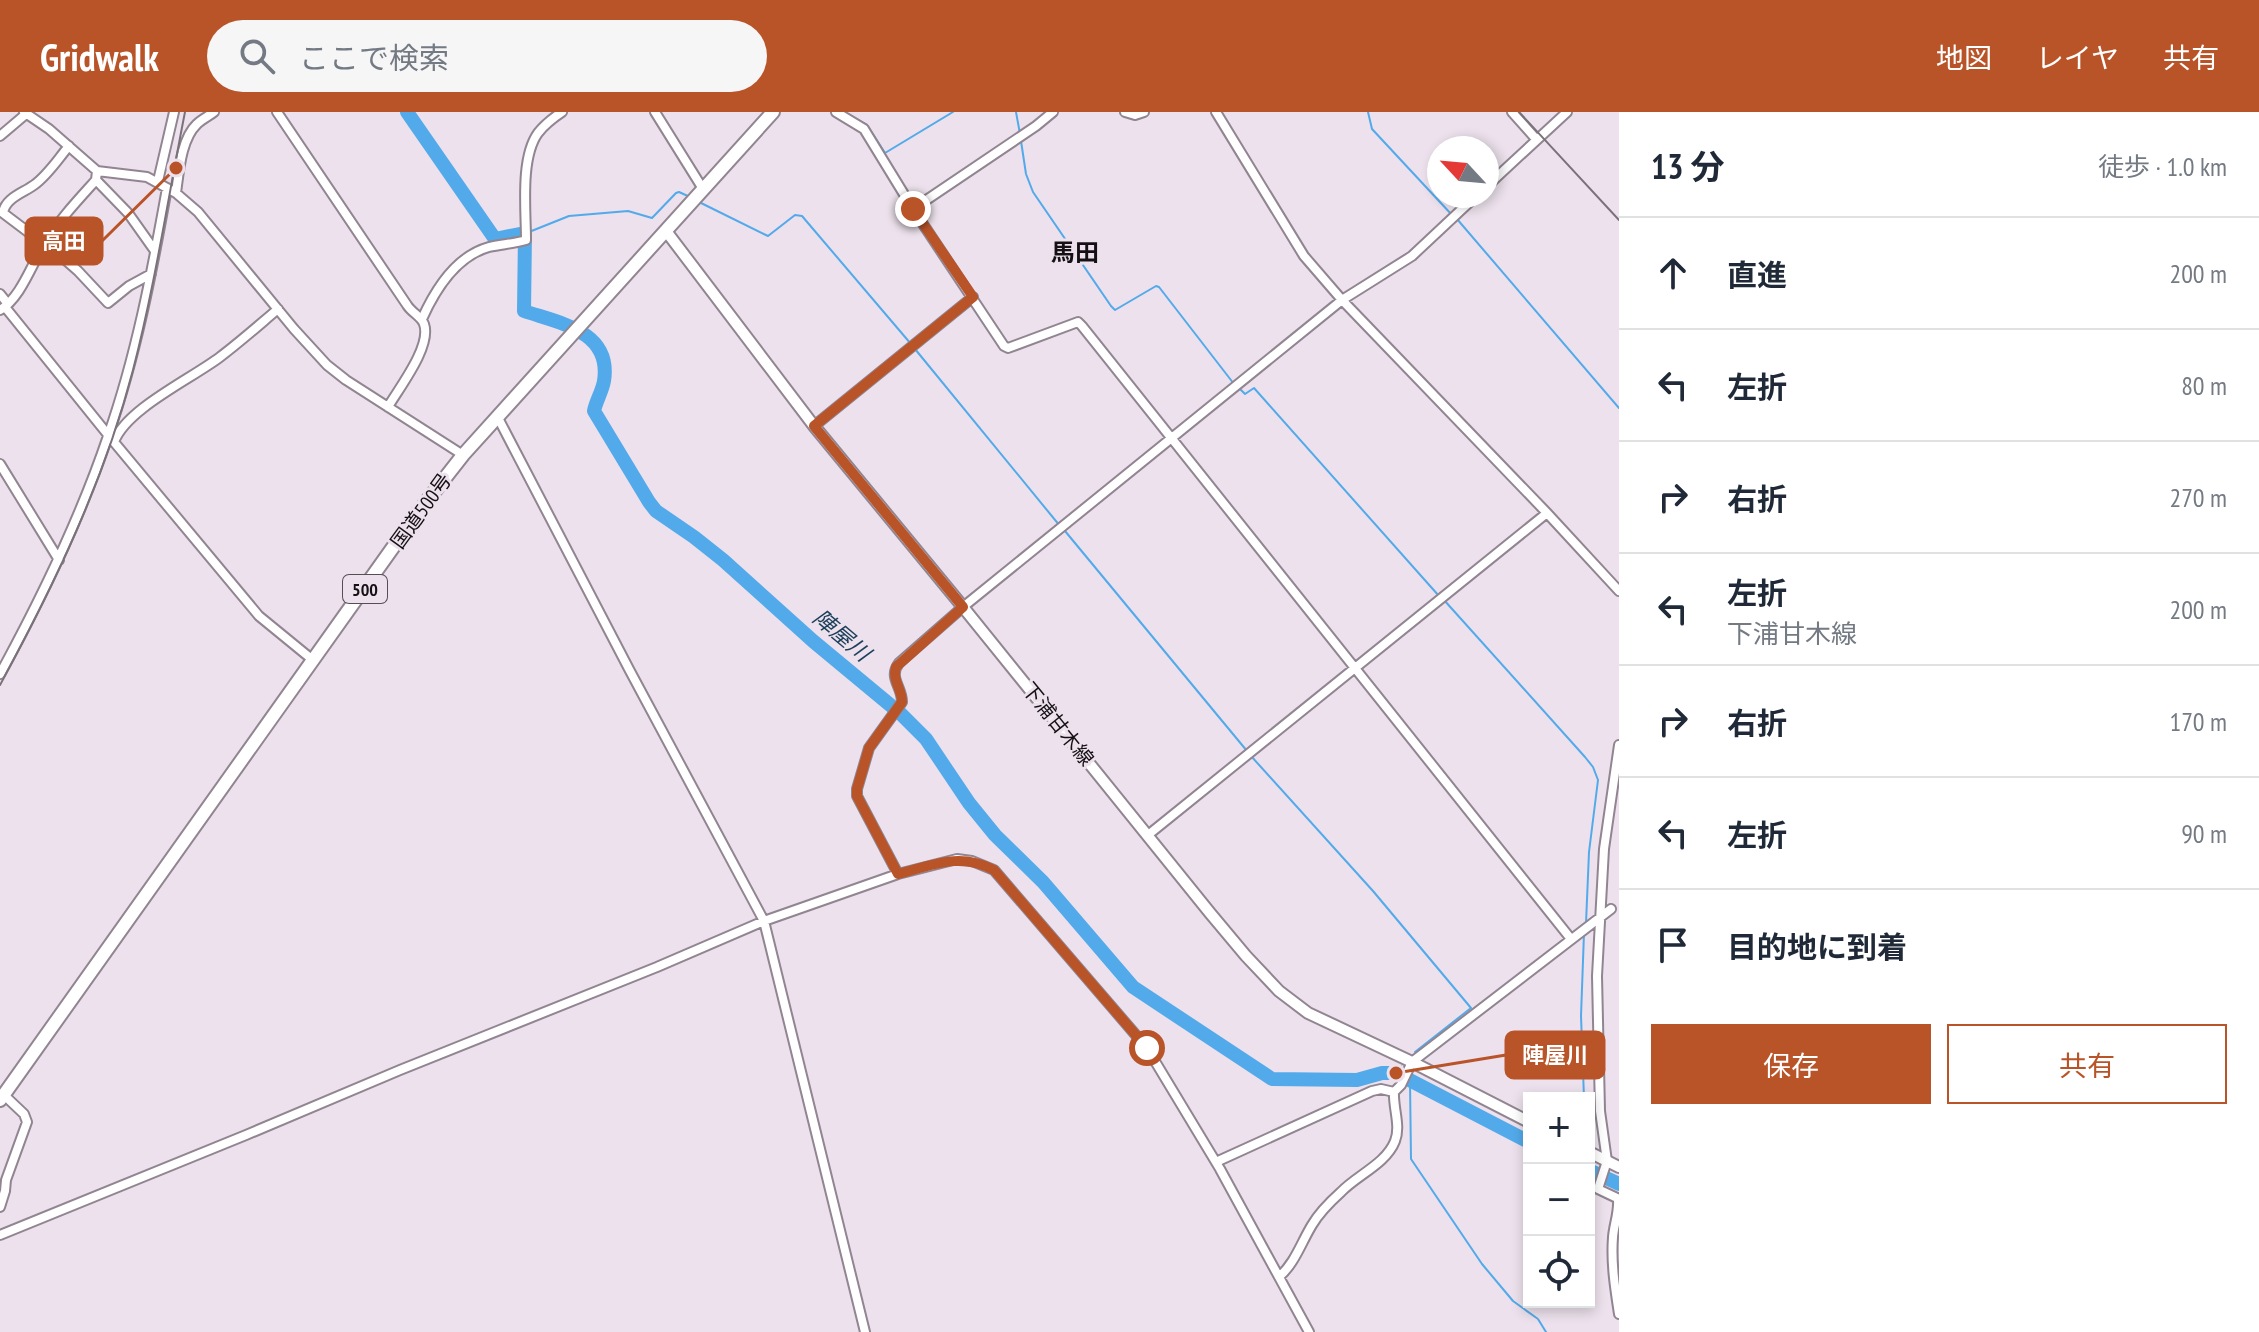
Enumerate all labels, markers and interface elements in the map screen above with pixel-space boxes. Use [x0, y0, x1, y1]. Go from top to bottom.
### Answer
search box [207, 20, 767, 92]
text: Gridwalk [40, 32, 159, 81]
icon: search [235, 34, 279, 78]
text: ここで検索 [299, 38, 449, 77]
text: 地図 [1936, 39, 1992, 76]
text: レイヤ [2036, 39, 2119, 76]
text: 共有 [2163, 39, 2219, 76]
north arrow [1427, 136, 1499, 208]
text: 13 分 [1651, 144, 1724, 188]
text: 徒歩 · 1.0 km [2098, 150, 2227, 183]
route end [895, 191, 931, 227]
callout: 高田 [26, 218, 102, 264]
text: 高田 [42, 227, 86, 255]
district label: 馬田 [1051, 237, 1099, 268]
icon: ahead [1651, 251, 1695, 295]
text: 直進 [1727, 255, 1787, 294]
text: 200 m [2169, 257, 2227, 290]
icon: left [1651, 363, 1695, 407]
text: 左折 [1727, 367, 1787, 406]
text: 80 m [2181, 369, 2227, 402]
street label: 国道500号 [385, 468, 457, 554]
icon: right [1651, 475, 1695, 519]
text: 右折 [1727, 479, 1787, 518]
text: 270 m [2169, 481, 2227, 514]
text: 左折 [1727, 573, 1787, 612]
road number: 500 [343, 575, 387, 603]
icon: left [1651, 587, 1695, 631]
text: 200 m [2169, 593, 2227, 626]
water label: 陣屋川 [808, 603, 878, 668]
text: 下浦甘木線 [1727, 617, 1857, 650]
street label: 下浦甘木線 [1016, 677, 1100, 771]
icon: right [1651, 699, 1695, 743]
text: 右折 [1727, 703, 1787, 742]
text: 170 m [2169, 705, 2227, 738]
icon: left [1651, 811, 1695, 855]
text: 左折 [1727, 815, 1787, 854]
text: 90 m [2181, 817, 2227, 850]
icon: arrive [1651, 923, 1695, 967]
text: 目的地に到着 [1727, 927, 1907, 966]
button: 保存 [1651, 1024, 1931, 1104]
button: 共有 [1947, 1024, 2227, 1104]
route start [1129, 1030, 1165, 1066]
callout: 陣屋川 [1506, 1032, 1604, 1078]
text: 陣屋川 [1522, 1041, 1588, 1069]
map controls [1523, 1092, 1595, 1308]
button: + [1523, 1092, 1595, 1164]
button: − [1523, 1164, 1595, 1236]
button: locate [1523, 1236, 1595, 1308]

